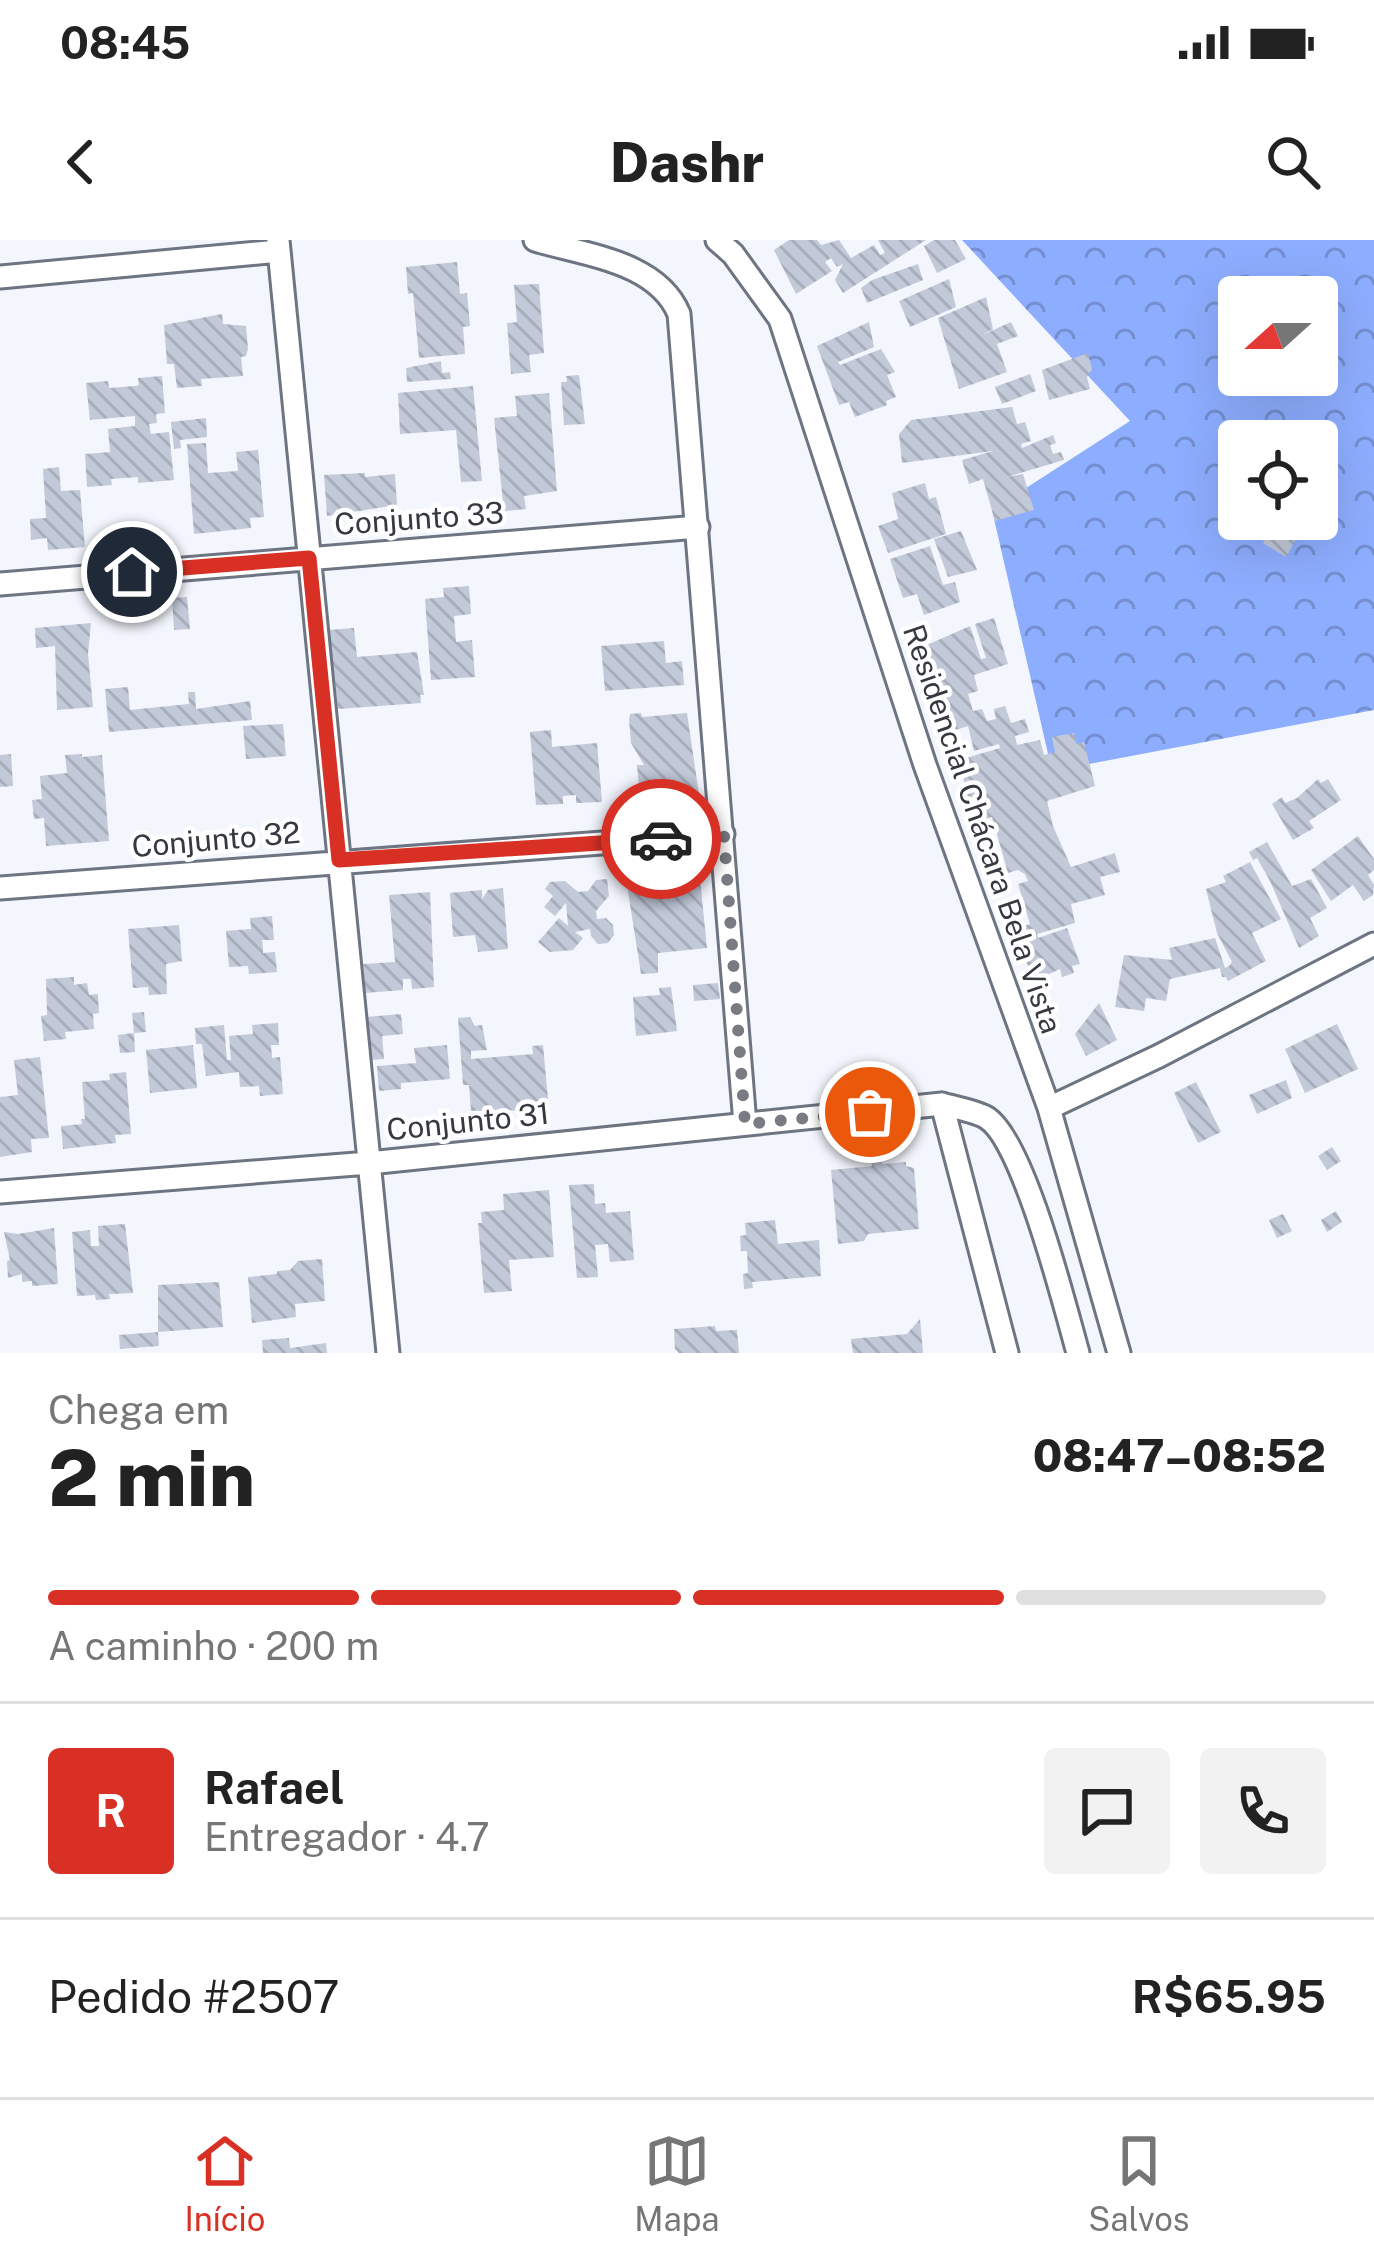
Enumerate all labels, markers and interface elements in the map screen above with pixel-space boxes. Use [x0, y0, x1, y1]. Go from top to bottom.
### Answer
text: 08:45 [60, 16, 190, 69]
icon: back [48, 129, 114, 195]
icon: search [1260, 129, 1326, 195]
text: Dashr [610, 131, 764, 194]
north arrow [1218, 276, 1338, 396]
map controls [1218, 276, 1338, 540]
button: locate [1218, 420, 1338, 540]
street label: Conjunto 33 [333, 494, 505, 542]
pin [81, 521, 183, 623]
icon: home [99, 539, 165, 605]
street label: Residencial Chácara Bela Vista [896, 619, 1070, 1038]
courier [601, 779, 721, 899]
icon: car [628, 806, 694, 872]
street label: Conjunto 32 [130, 814, 302, 864]
pin [819, 1061, 921, 1163]
icon: bag [837, 1079, 903, 1145]
street label: Conjunto 31 [385, 1095, 551, 1147]
text: Chega em [48, 1387, 229, 1433]
text: 08:47–08:52 [1033, 1429, 1326, 1482]
text: 2 min [48, 1432, 255, 1524]
text: A caminho · 200 m [48, 1623, 379, 1669]
button: chat [1044, 1748, 1170, 1874]
button: phone [1200, 1748, 1326, 1874]
text: Rafael [204, 1761, 345, 1814]
text: R [95, 1784, 127, 1837]
text: Entregador · 4.7 [204, 1814, 490, 1860]
text: Pedido #2507 [48, 1970, 339, 2023]
text: R$65.95 [1132, 1970, 1326, 2023]
tab: Início [184, 2128, 265, 2238]
tab: Mapa [634, 2128, 719, 2238]
tab: Salvos [1088, 2128, 1190, 2238]

